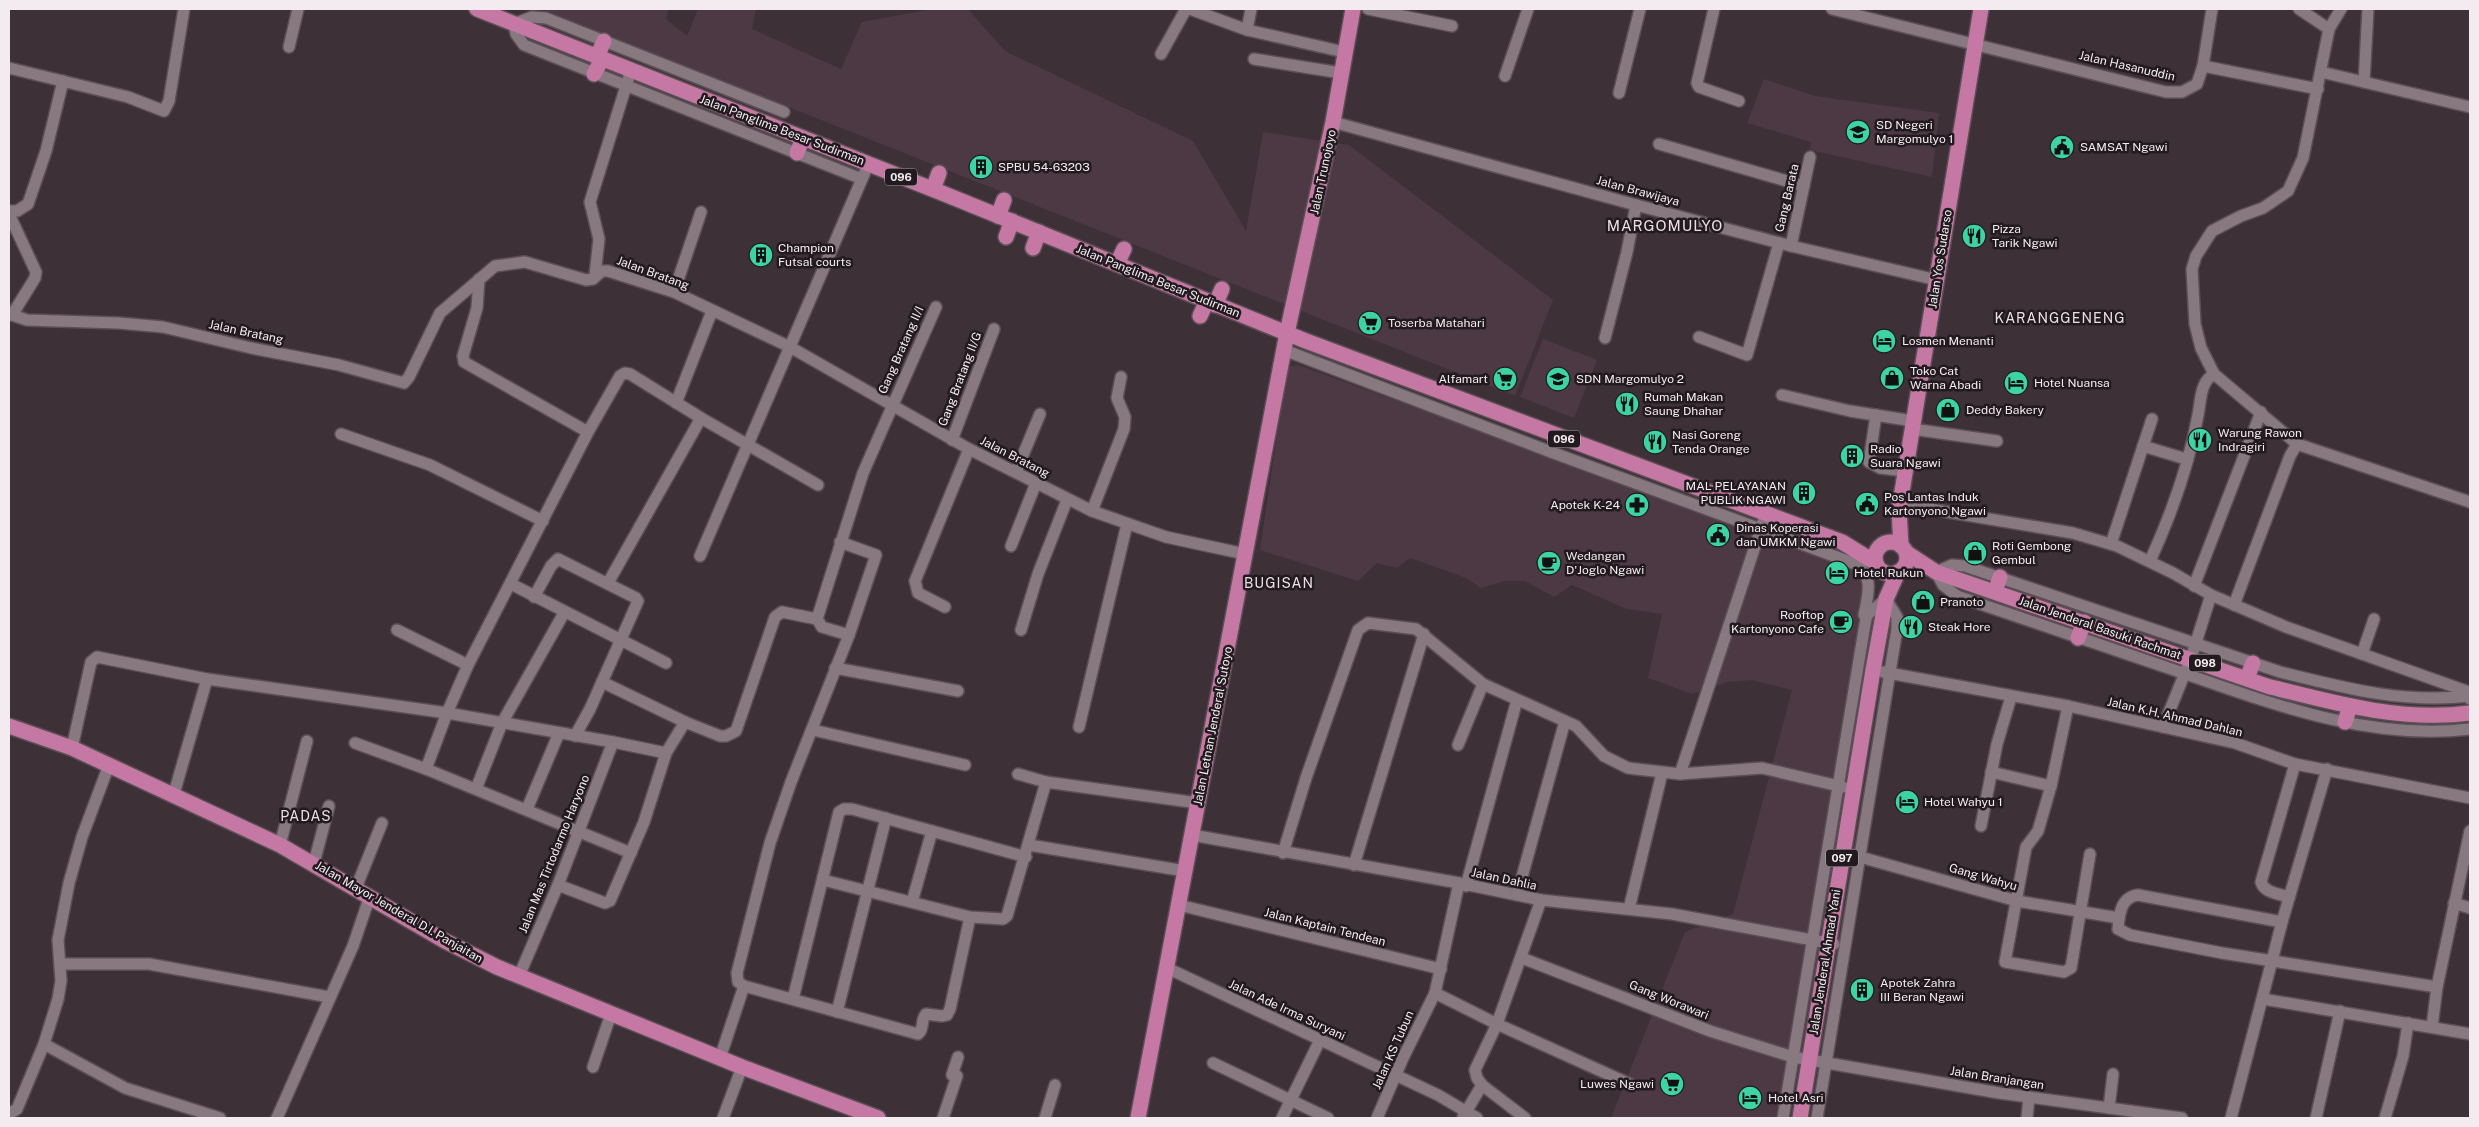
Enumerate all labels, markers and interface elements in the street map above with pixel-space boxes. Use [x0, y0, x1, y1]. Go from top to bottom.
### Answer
street label: Jalan Hasanuddin [2078, 48, 2176, 84]
street label: Jalan Panglima Besar Sudirman [698, 92, 867, 168]
place label: SD Negeri Margomulyo 1 [1876, 118, 1953, 146]
school or university icon: SD Negeri Margomulyo 1 [1845, 119, 1871, 145]
street label: Jalan Trunojoyo [1307, 128, 1339, 216]
public building icon: SAMSAT Ngawi [2049, 134, 2075, 160]
place label: SAMSAT Ngawi [2080, 140, 2167, 154]
building icon: SPBU 54-63203 [968, 154, 994, 180]
place label: SPBU 54-63203 [998, 160, 1090, 174]
street label: Gang Barata [1772, 163, 1802, 233]
road number: 096 [885, 168, 917, 186]
street label: Jalan Brawijaya [1595, 173, 1681, 209]
street label: Jalan Yos Sudarso [1925, 208, 1955, 309]
district label: MARGOMULYO [1607, 217, 1723, 234]
place label: Pizza Tarik Ngawi [1992, 222, 2057, 250]
restaurant icon: Pizza Tarik Ngawi [1961, 223, 1987, 249]
place label: Champion Futsal courts [778, 241, 851, 269]
building icon: Champion Futsal courts [748, 242, 774, 268]
street label: Jalan Panglima Besar Sudirman [1074, 242, 1242, 320]
street label: Jalan Bratang [615, 253, 691, 293]
street label: Gang Bratang II/I [875, 304, 927, 396]
supermarket icon: Toserba Matahari [1357, 310, 1383, 336]
district label: KARANGGENENG [1994, 310, 2126, 326]
place label: Toserba Matahari [1388, 316, 1485, 330]
street label: Jalan Bratang [207, 317, 285, 347]
hotel icon: Losmen Menanti [1871, 328, 1897, 354]
street label: Gang Bratang II/G [936, 330, 984, 428]
place label: Losmen Menanti [1902, 334, 1994, 348]
place label: Toko Cat Warna Abadi [1910, 364, 1981, 392]
shop icon: Toko Cat Warna Abadi [1879, 365, 1905, 391]
supermarket icon: Alfamart [1492, 366, 1518, 392]
school or university icon: SDN Margomulyo 2 [1545, 366, 1571, 392]
hotel icon: Hotel Nuansa [2003, 370, 2029, 396]
place label: Alfamart [1439, 372, 1488, 386]
place label: SDN Margomulyo 2 [1576, 372, 1684, 386]
place label: Hotel Nuansa [2034, 376, 2110, 390]
place label: Rumah Makan Saung Dhahar [1644, 390, 1723, 418]
restaurant icon: Rumah Makan Saung Dhahar [1614, 391, 1640, 417]
shop icon: Deddy Bakery [1935, 397, 1961, 423]
place label: Deddy Bakery [1966, 403, 2045, 417]
place label: Warung Rawon Indragiri [2218, 426, 2302, 454]
restaurant icon: Warung Rawon Indragiri [2187, 427, 2213, 453]
place label: Nasi Goreng Tenda Orange [1672, 428, 1750, 456]
restaurant icon: Nasi Goreng Tenda Orange [1642, 429, 1668, 455]
road number: 096 [1548, 430, 1580, 448]
street label: Jalan Bratang [978, 434, 1052, 480]
place label: Radio Suara Ngawi [1870, 442, 1941, 470]
building icon: Radio Suara Ngawi [1839, 443, 1865, 469]
place label: MAL PELAYANAN PUBLIK NGAWI [1686, 479, 1786, 507]
building icon: MAL PELAYANAN PUBLIK NGAWI [1791, 480, 1817, 506]
place label: Pos Lantas Induk Kartonyono Ngawi [1884, 490, 1986, 518]
public building icon: Pos Lantas Induk Kartonyono Ngawi [1854, 491, 1880, 517]
pharmacy icon: Apotek K-24 [1624, 492, 1650, 518]
place label: Apotek K-24 [1550, 498, 1620, 512]
place label: Dinas Koperasi dan UMKM Ngawi [1736, 521, 1835, 549]
public building icon: Dinas Koperasi dan UMKM Ngawi [1705, 522, 1731, 548]
place label: Roti Gembong Gembul [1992, 539, 2071, 567]
shop icon: Roti Gembong Gembul [1962, 540, 1988, 566]
place label: Wedangan D'Joglo Ngawi [1566, 549, 1644, 577]
cafe icon: Wedangan D'Joglo Ngawi [1536, 550, 1562, 576]
hotel icon: Hotel Rukun [1824, 560, 1850, 586]
place label: Hotel Rukun [1854, 566, 1923, 580]
district label: BUGISAN [1244, 575, 1314, 591]
shop icon: Pranoto [1910, 589, 1936, 615]
street label: Jalan Jenderal Basuki Rachmat [2017, 594, 2183, 663]
place label: Pranoto [1940, 595, 1984, 609]
place label: Rooftop Kartonyono Cafe [1731, 608, 1824, 636]
cafe icon: Rooftop Kartonyono Cafe [1828, 609, 1854, 635]
restaurant icon: Steak Hore [1898, 614, 1924, 640]
place label: Steak Hore [1928, 620, 1991, 634]
street label: Jalan Letnan Jenderal Sutoyo [1191, 645, 1235, 807]
road number: 098 [2189, 654, 2221, 671]
street label: Jalan K.H. Ahmad Dahlan [2106, 695, 2244, 739]
street label: Jalan Mas Tirtodarmo Haryono [516, 773, 592, 935]
hotel icon: Hotel Wahyu 1 [1894, 789, 1920, 815]
place label: Hotel Wahyu 1 [1924, 795, 2003, 809]
district label: PADAS [280, 808, 332, 824]
road number: 097 [1826, 850, 1858, 866]
street label: Jalan Mayor Jenderal D.I. Panjaitan [313, 858, 485, 966]
street label: Gang Wahyu [1947, 861, 2019, 893]
street label: Jalan Dahlia [1470, 865, 1538, 893]
street label: Jalan Jenderal Ahmad Yani [1807, 888, 1843, 1036]
street label: Jalan Kaptain Tendean [1263, 905, 1387, 949]
place label: Apotek Zahra III Beran Ngawi [1880, 976, 1964, 1004]
street label: Jalan Ade Irma Suryani [1226, 977, 1348, 1043]
building icon: Apotek Zahra III Beran Ngawi [1849, 977, 1875, 1003]
street label: Gang Worawari [1627, 978, 1711, 1022]
street label: Jalan KS Tubun [1369, 1008, 1417, 1092]
street label: Jalan Branjangan [1949, 1064, 2045, 1092]
supermarket icon: Luwes Ngawi [1659, 1071, 1685, 1097]
place label: Luwes Ngawi [1580, 1077, 1654, 1091]
hotel icon: Hotel Asri [1737, 1085, 1763, 1111]
place label: Hotel Asri [1768, 1091, 1824, 1105]

